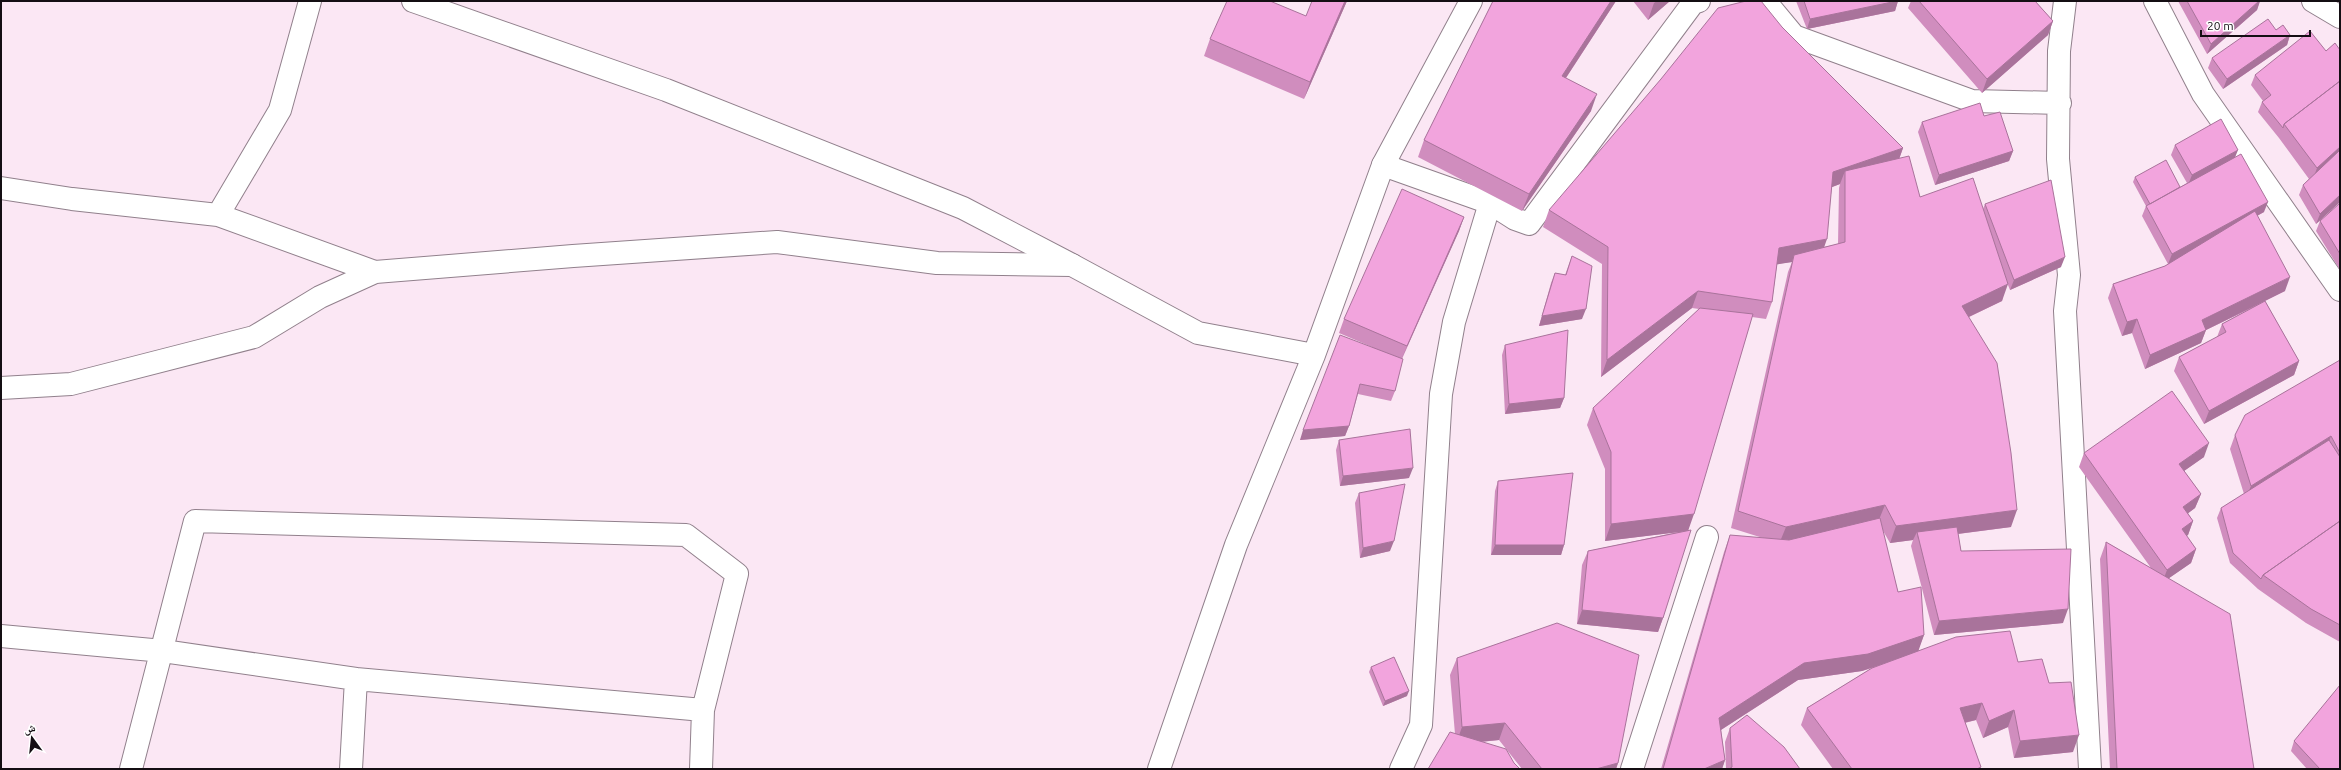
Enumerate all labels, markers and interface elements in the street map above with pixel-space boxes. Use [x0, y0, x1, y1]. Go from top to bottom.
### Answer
scale bar [2201, 12, 2310, 38]
text: 20 m [2207, 19, 2234, 32]
north arrow [12, 718, 52, 758]
text: ش [22, 721, 37, 738]

